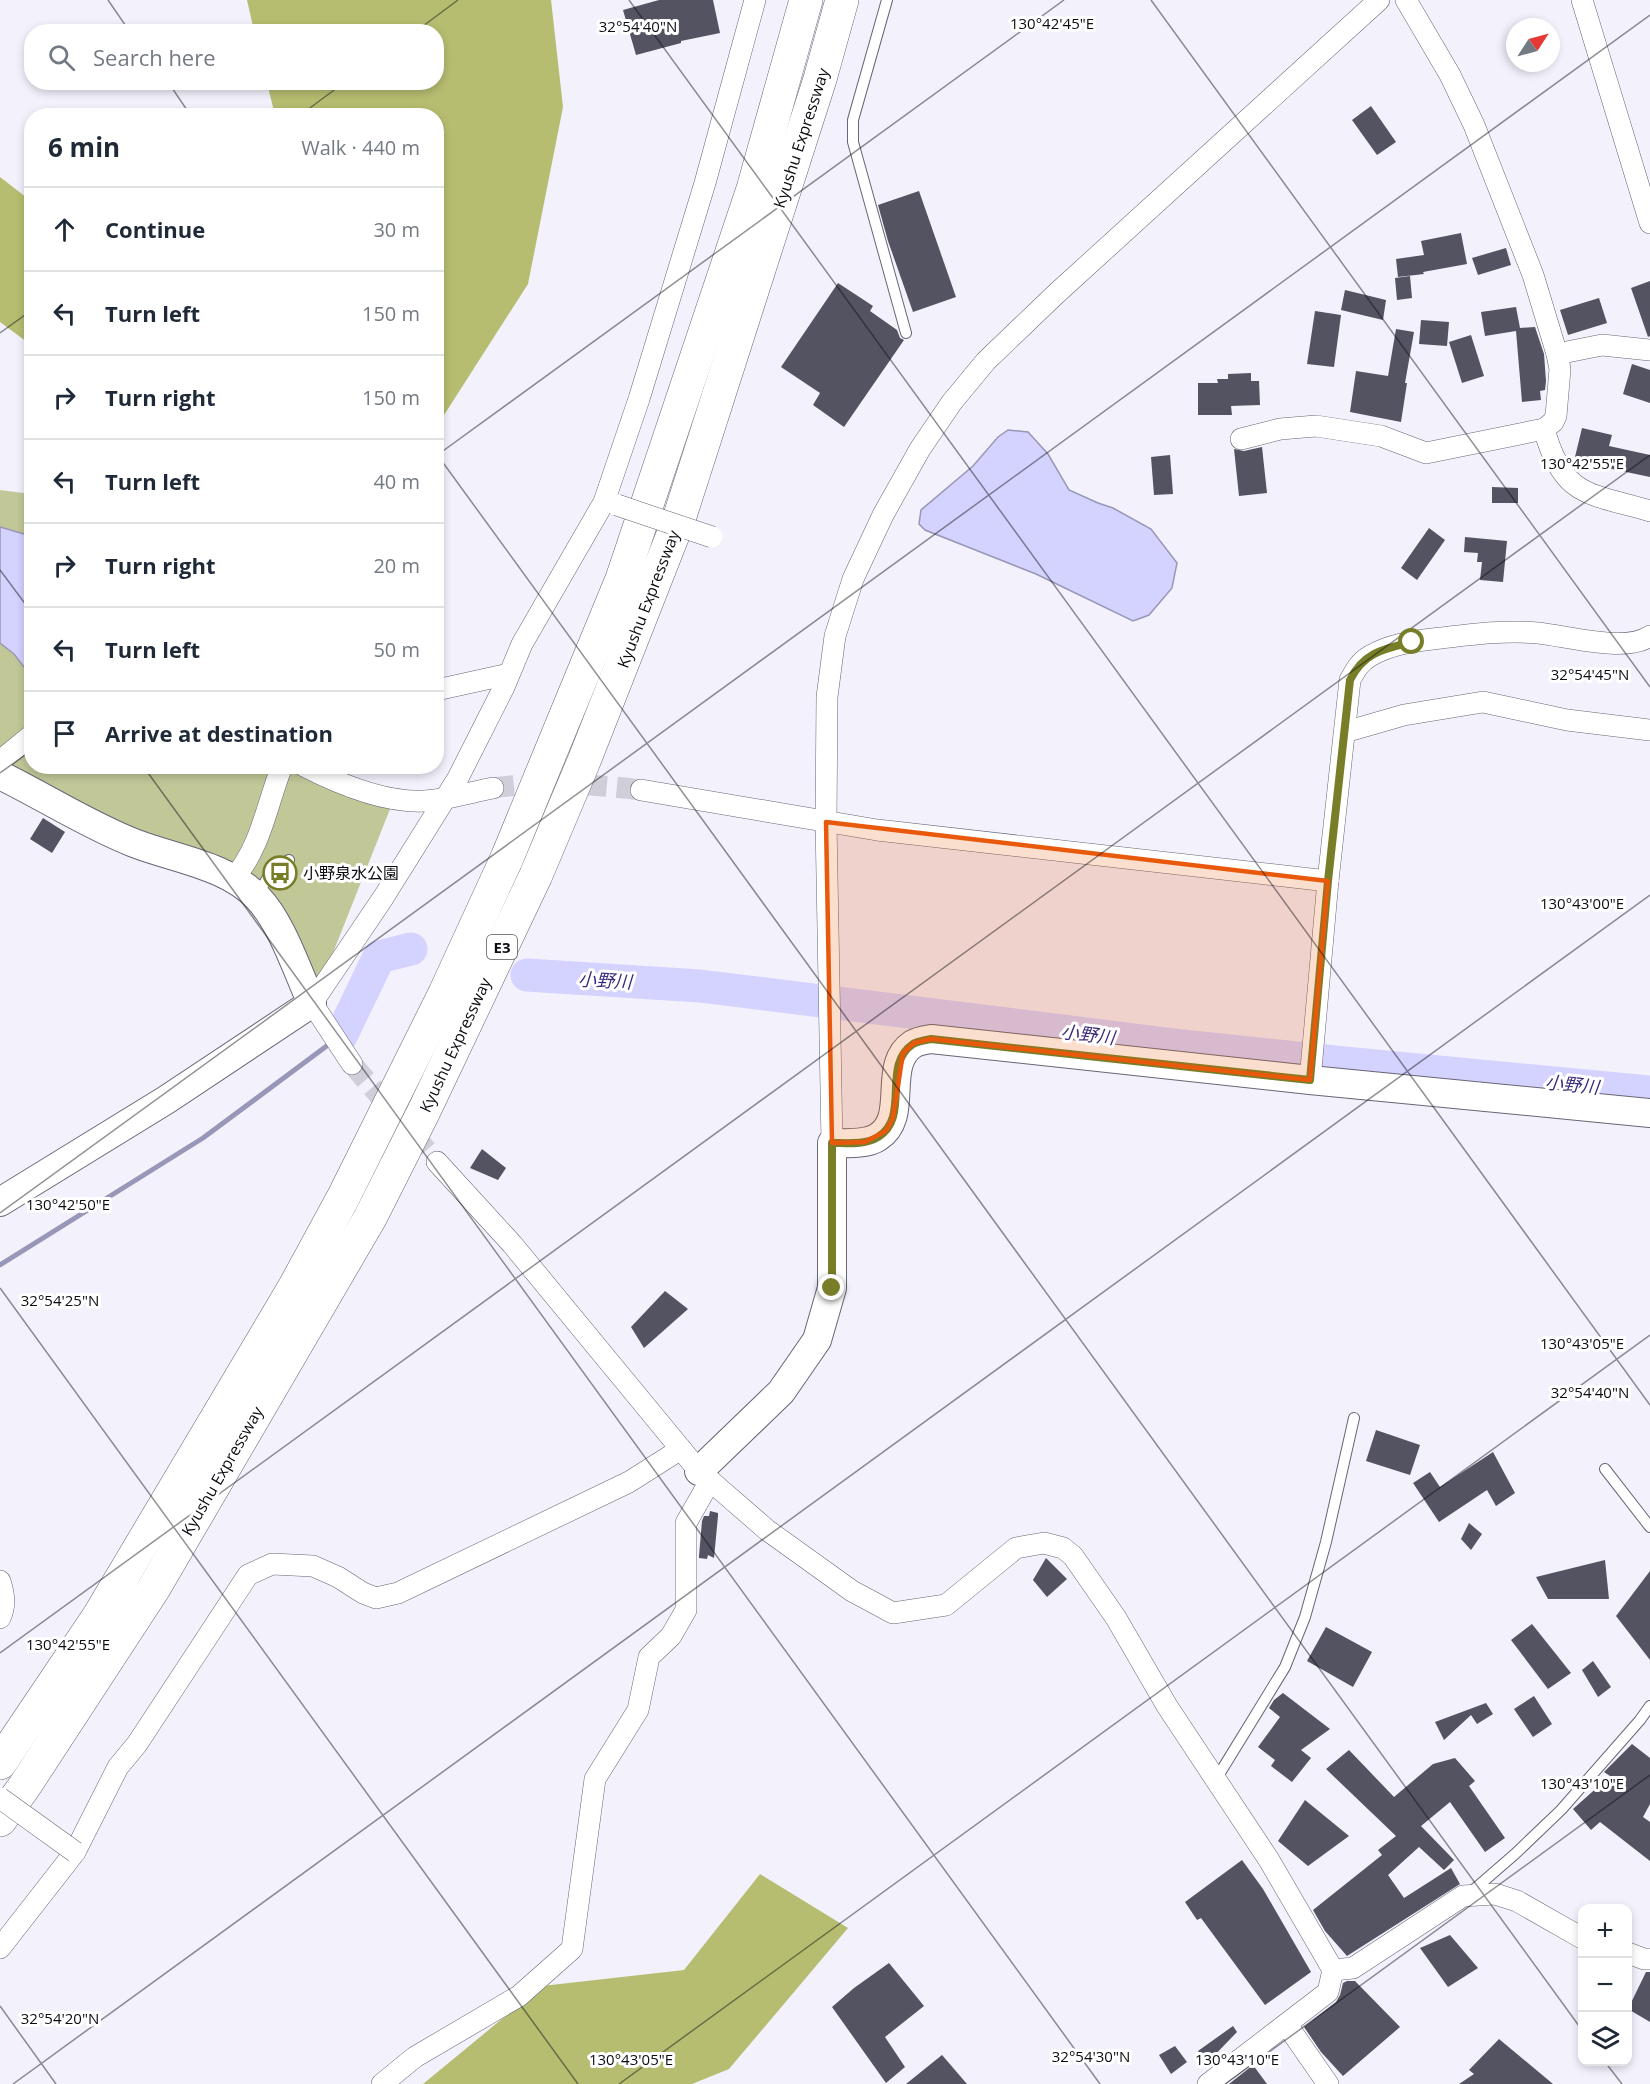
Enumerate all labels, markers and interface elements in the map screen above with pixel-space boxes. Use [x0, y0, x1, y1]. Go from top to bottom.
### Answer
text: 130°42'45"E [1010, 13, 1094, 33]
text: 32°54'40"N [599, 16, 677, 36]
north arrow [1506, 18, 1560, 72]
search box [24, 24, 444, 90]
icon: search [45, 41, 78, 74]
text: Search here [93, 42, 216, 72]
street label: Kyushu Expressway [768, 64, 834, 211]
text: 6 min [48, 129, 120, 165]
text: Walk · 440 m [301, 134, 420, 161]
icon: ahead [48, 213, 81, 246]
text: Continue [105, 214, 205, 244]
text: 30 m [373, 216, 420, 243]
icon: left [48, 297, 81, 330]
text: Turn left [105, 298, 200, 328]
text: 150 m [362, 300, 420, 327]
icon: right [48, 381, 81, 414]
text: Turn right [105, 382, 216, 412]
text: 150 m [362, 384, 420, 411]
text: 130°42'55"E [1540, 453, 1624, 473]
icon: left [48, 465, 81, 498]
text: Turn left [105, 466, 200, 496]
text: 40 m [373, 468, 420, 495]
street label: Kyushu Expressway [612, 526, 685, 671]
icon: right [48, 549, 81, 582]
text: Turn right [105, 550, 216, 580]
text: 20 m [373, 552, 420, 579]
route start [1398, 628, 1424, 654]
icon: left [48, 633, 81, 666]
text: Turn left [105, 634, 200, 664]
text: 50 m [373, 636, 420, 663]
text: 32°54'45"N [1551, 664, 1629, 684]
icon: arrive [48, 717, 81, 750]
text: Arrive at destination [105, 718, 333, 748]
bus stop icon: 小野泉水公園 [262, 855, 298, 891]
place label: 小野泉水公園 [303, 862, 399, 884]
text: 130°43'00"E [1540, 893, 1624, 913]
road number: E3 [487, 935, 517, 959]
water label: 小野川 [577, 967, 635, 994]
street label: Kyushu Expressway [414, 973, 496, 1116]
water label: 小野川 [1060, 1019, 1118, 1049]
water label: 小野川 [1544, 1069, 1602, 1099]
text: 130°42'50"E [26, 1194, 110, 1214]
route end [818, 1274, 844, 1300]
text: 32°54'25"N [21, 1290, 99, 1310]
text: 130°43'05"E [1540, 1333, 1624, 1353]
text: 32°54'40"N [1551, 1382, 1629, 1402]
street label: Kyushu Expressway [176, 1401, 269, 1540]
text: 130°42'55"E [26, 1634, 110, 1654]
text: 130°43'10"E [1540, 1773, 1624, 1793]
map controls [1578, 1904, 1632, 2066]
button: + [1578, 1904, 1632, 1958]
button: − [1578, 1958, 1632, 2012]
text: 32°54'20"N [21, 2008, 99, 2028]
button: layers [1578, 2012, 1632, 2066]
text: 32°54'30"N [1052, 2046, 1130, 2066]
text: 130°43'05"E [589, 2049, 673, 2069]
text: 130°43'10"E [1195, 2049, 1279, 2069]

